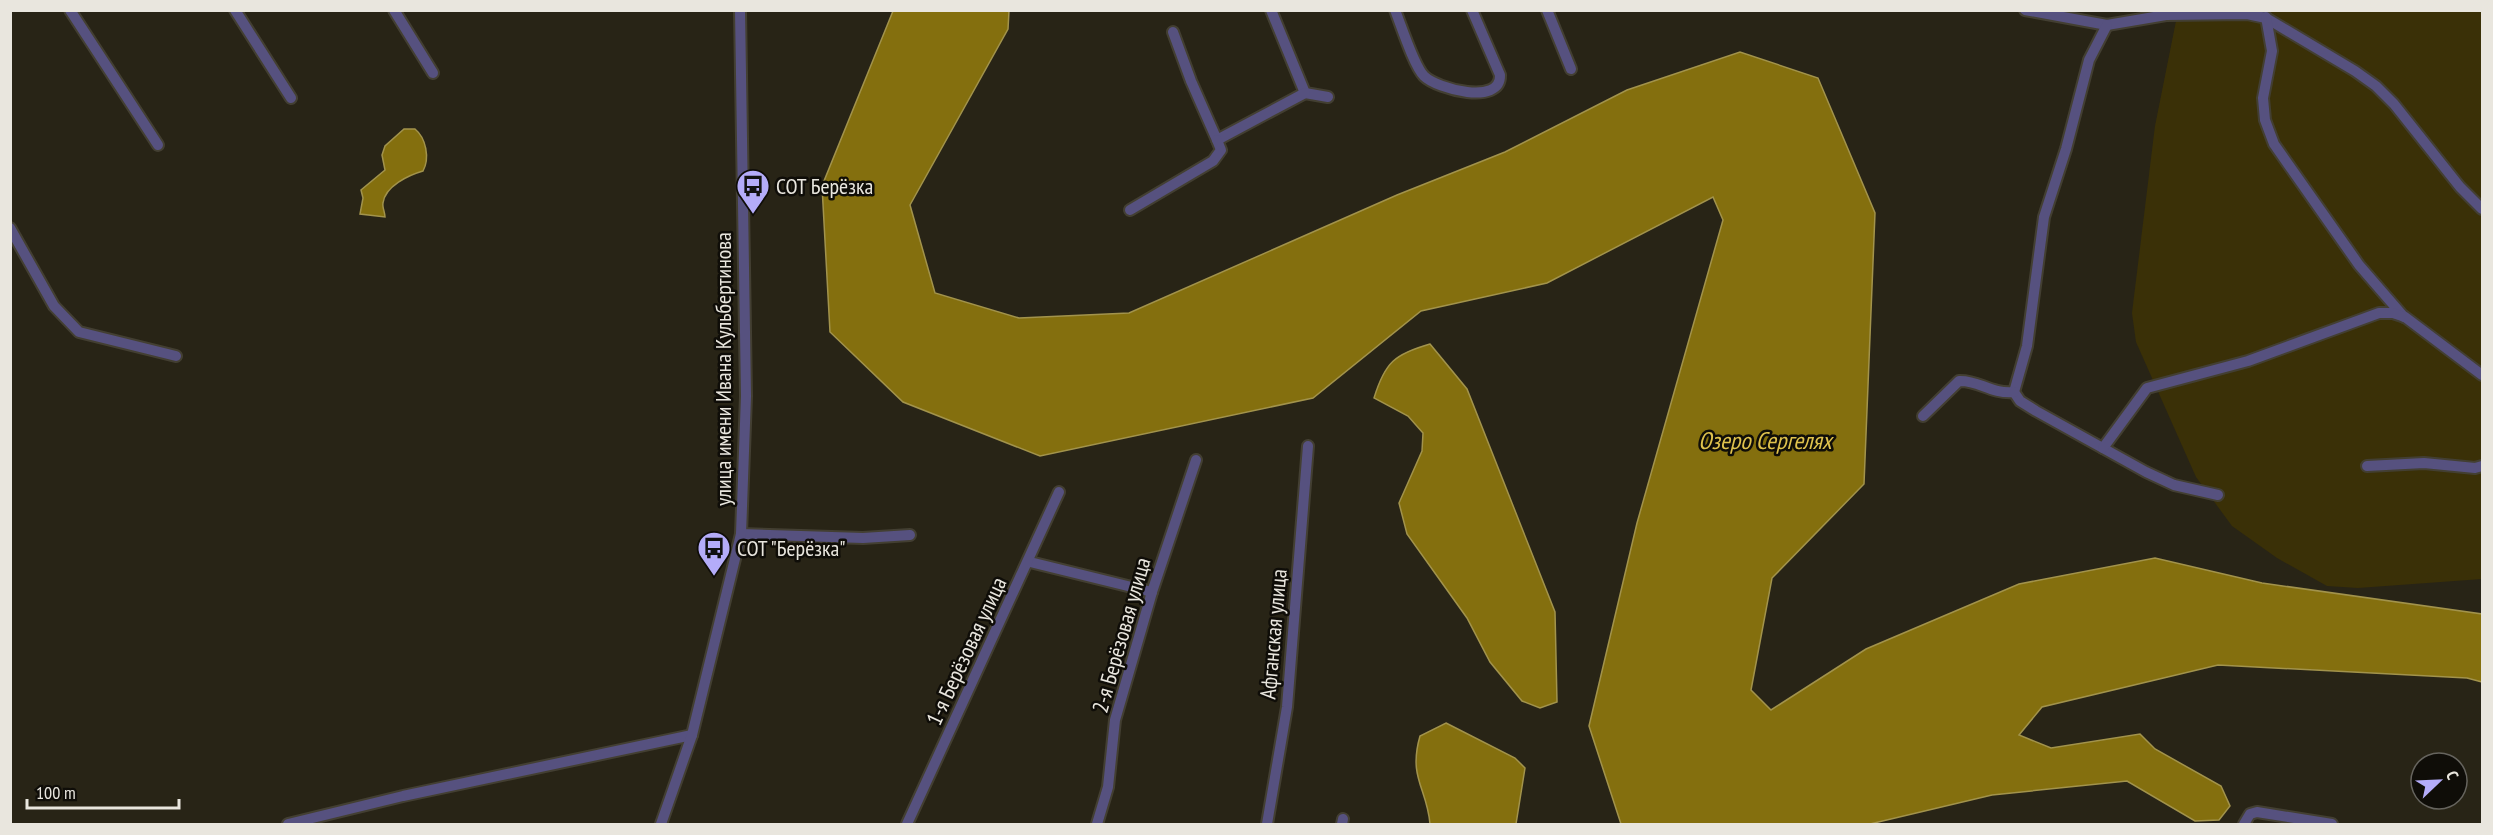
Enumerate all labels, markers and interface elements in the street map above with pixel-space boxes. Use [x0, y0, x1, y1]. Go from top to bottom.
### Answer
bus stop icon: СОТ Берёзка [735, 168, 771, 215]
place label: СОТ Берёзка [776, 172, 873, 200]
street label: улица имени Ивана Кульбертинова [709, 232, 737, 506]
water label: Озеро Сергелях [1698, 425, 1835, 456]
bus stop icon: СОТ "Берёзка" [696, 530, 732, 577]
place label: СОТ "Берёзка" [737, 534, 846, 562]
street label: 2-я Берёзовая улица [1085, 554, 1157, 716]
street label: Афганская улица [1253, 568, 1293, 700]
street label: 1-я Берёзовая улица [919, 573, 1013, 729]
north arrow [2409, 751, 2469, 811]
text: С [2442, 768, 2464, 783]
scale bar [27, 772, 178, 810]
text: 100 m [36, 781, 76, 804]

